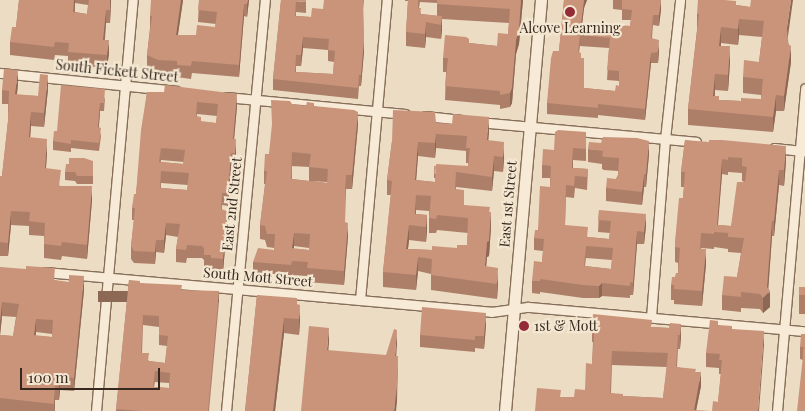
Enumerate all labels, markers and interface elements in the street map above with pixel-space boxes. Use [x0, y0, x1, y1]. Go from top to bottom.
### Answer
marker: Alcove Learning [564, 6, 576, 18]
place label: Alcove Learning [520, 20, 620, 36]
street label: South Fickett Street [55, 56, 179, 86]
street label: East 2nd Street [219, 156, 245, 252]
street label: East 1st Street [496, 160, 520, 248]
street label: South Mott Street [202, 264, 314, 290]
place label: 1st & Mott [534, 318, 598, 334]
marker: 1st & Mott [518, 320, 530, 332]
scale bar [22, 358, 162, 390]
text: 100 m [28, 367, 69, 387]

